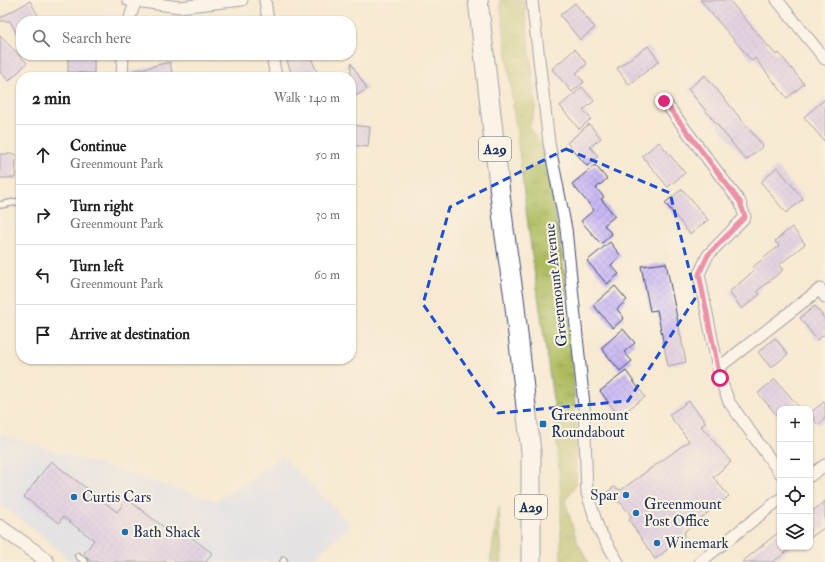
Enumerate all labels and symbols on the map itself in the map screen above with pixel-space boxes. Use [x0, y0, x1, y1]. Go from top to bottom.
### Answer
route end [655, 92, 673, 110]
road number: A29 [479, 137, 511, 161]
street label: Greenmount Avenue [540, 222, 572, 348]
route start [711, 369, 729, 387]
place label: Greenmount Roundabout [551, 406, 629, 442]
marker: Greenmount Roundabout [538, 419, 548, 429]
place label: Spar [590, 486, 618, 506]
place label: Curtis Cars [82, 488, 151, 507]
marker: Spar [621, 490, 631, 500]
marker: Curtis Cars [69, 492, 79, 502]
road number: A29 [515, 495, 547, 519]
place label: Greenmount Post Office [644, 495, 722, 531]
marker: Greenmount Post Office [631, 508, 641, 518]
place label: Bath Shack [133, 523, 201, 542]
marker: Bath Shack [120, 527, 130, 537]
place label: Winemark [664, 534, 729, 553]
marker: Winemark [652, 538, 662, 548]

